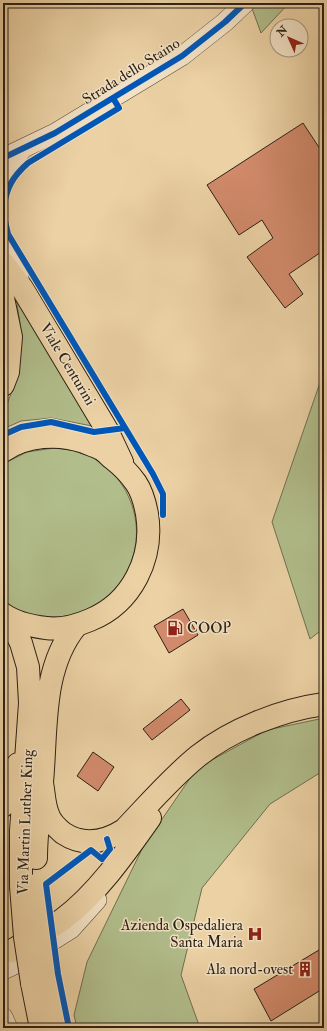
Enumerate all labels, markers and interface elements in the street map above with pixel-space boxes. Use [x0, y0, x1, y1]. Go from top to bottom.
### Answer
north arrow [269, 18, 309, 58]
text: N [273, 22, 291, 40]
street label: Strada dello Staino [79, 34, 184, 109]
street label: Viale Centurini [36, 320, 100, 409]
fuel station icon: COOP [166, 619, 184, 637]
place label: COOP [187, 619, 231, 638]
street label: Via Martin Luther King [13, 748, 38, 895]
place label: Azienda Ospedaliera Santa Maria [120, 916, 244, 952]
hospital icon: Azienda Ospedaliera Santa Maria [246, 925, 264, 943]
place label: Ala nord-ovest [205, 960, 293, 979]
building icon: Ala nord-ovest [296, 960, 314, 978]

